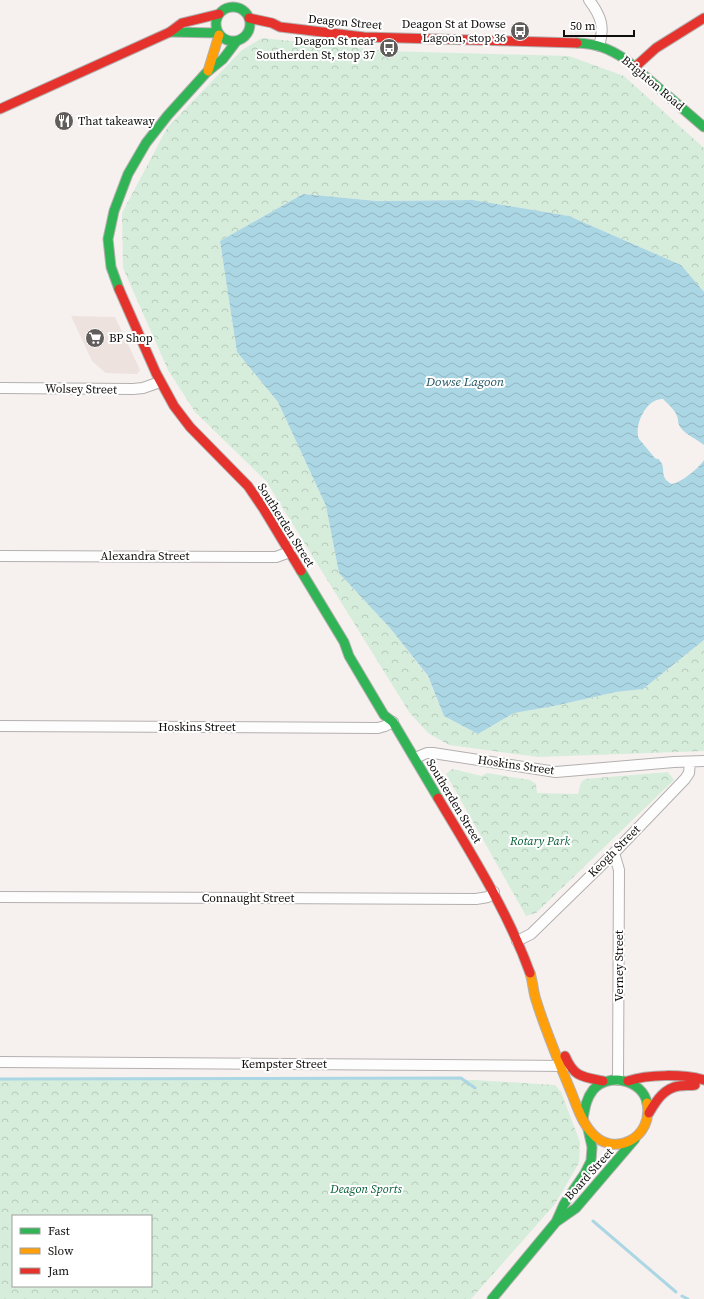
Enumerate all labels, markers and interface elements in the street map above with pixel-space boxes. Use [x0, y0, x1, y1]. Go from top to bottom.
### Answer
street label: Deagon Street [307, 11, 383, 33]
scale bar [564, 12, 634, 38]
place label: Deagon St at Dowse Lagoon, stop 36 [402, 16, 506, 46]
text: 50 m [570, 18, 596, 34]
bus stop icon: Deagon St at Dowse Lagoon, stop 36 [509, 20, 531, 42]
place label: Deagon St near Southerden St, stop 37 [257, 33, 375, 63]
bus stop icon: Deagon St near Southerden St, stop 37 [378, 37, 400, 59]
street label: Brighton Road [618, 52, 688, 114]
restaurant icon: That takeaway [53, 110, 75, 132]
place label: That takeaway [78, 113, 155, 129]
supermarket icon: BP Shop [84, 327, 106, 349]
place label: BP Shop [109, 330, 153, 346]
water label: Dowse Lagoon [425, 373, 505, 390]
street label: Wolsey Street [45, 380, 117, 398]
street label: Southerden Street [254, 480, 318, 570]
street label: Alexandra Street [101, 548, 189, 564]
street label: Hoskins Street [158, 719, 236, 735]
street label: Hoskins Street [477, 752, 555, 778]
street label: Southerden Street [422, 756, 486, 846]
street label: Keogh Street [584, 821, 644, 881]
park label: Rotary Park [509, 833, 570, 849]
street label: Connaught Street [202, 890, 294, 906]
street label: Verney Street [611, 930, 627, 1002]
street label: Kempster Street [241, 1056, 327, 1072]
street label: Board Street [561, 1144, 617, 1204]
park label: Deagon Sports [329, 1181, 402, 1197]
legend [12, 1215, 152, 1287]
text: Fast [48, 1223, 70, 1239]
text: Slow [48, 1243, 74, 1259]
text: Jam [47, 1263, 69, 1279]

